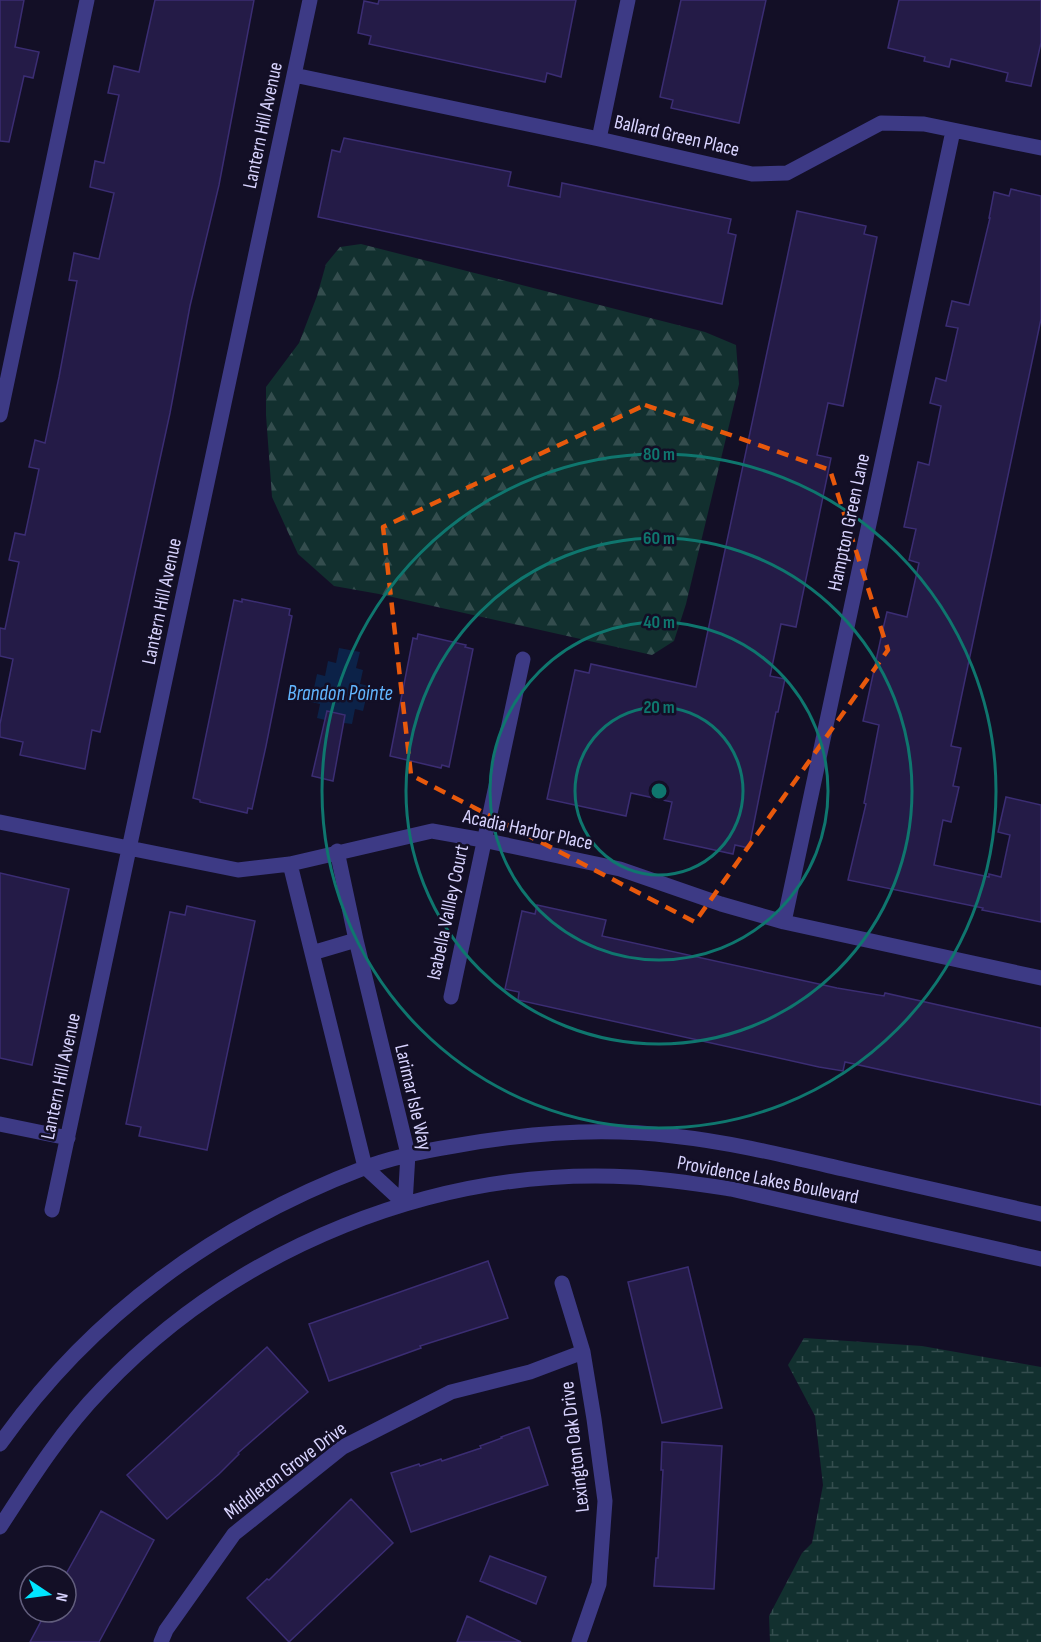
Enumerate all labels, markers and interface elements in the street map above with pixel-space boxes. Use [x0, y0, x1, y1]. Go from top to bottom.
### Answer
street label: Lantern Hill Avenue [238, 60, 288, 191]
street label: Ballard Green Place [612, 110, 742, 162]
text: 80 m [643, 444, 675, 465]
street label: Hampton Green Lane [823, 451, 875, 593]
text: 60 m [643, 528, 675, 549]
street label: Lantern Hill Avenue [137, 536, 187, 667]
text: 40 m [643, 612, 675, 633]
water label: Brandon Pointe [287, 681, 393, 706]
text: 20 m [643, 697, 675, 718]
centre of rings [649, 781, 669, 801]
street label: Acadia Harbor Place [460, 804, 595, 855]
street label: Isabella Vallley Court [422, 842, 474, 982]
street label: Lantern Hill Avenue [36, 1011, 86, 1142]
street label: Larimar Isle Way [389, 1042, 437, 1153]
street label: Providence Lakes Boulevard [675, 1151, 861, 1209]
street label: Lexington Oak Drive [555, 1380, 595, 1514]
street label: Middleton Grove Drive [220, 1417, 352, 1525]
north arrow [18, 1564, 78, 1624]
text: N [51, 1591, 71, 1603]

